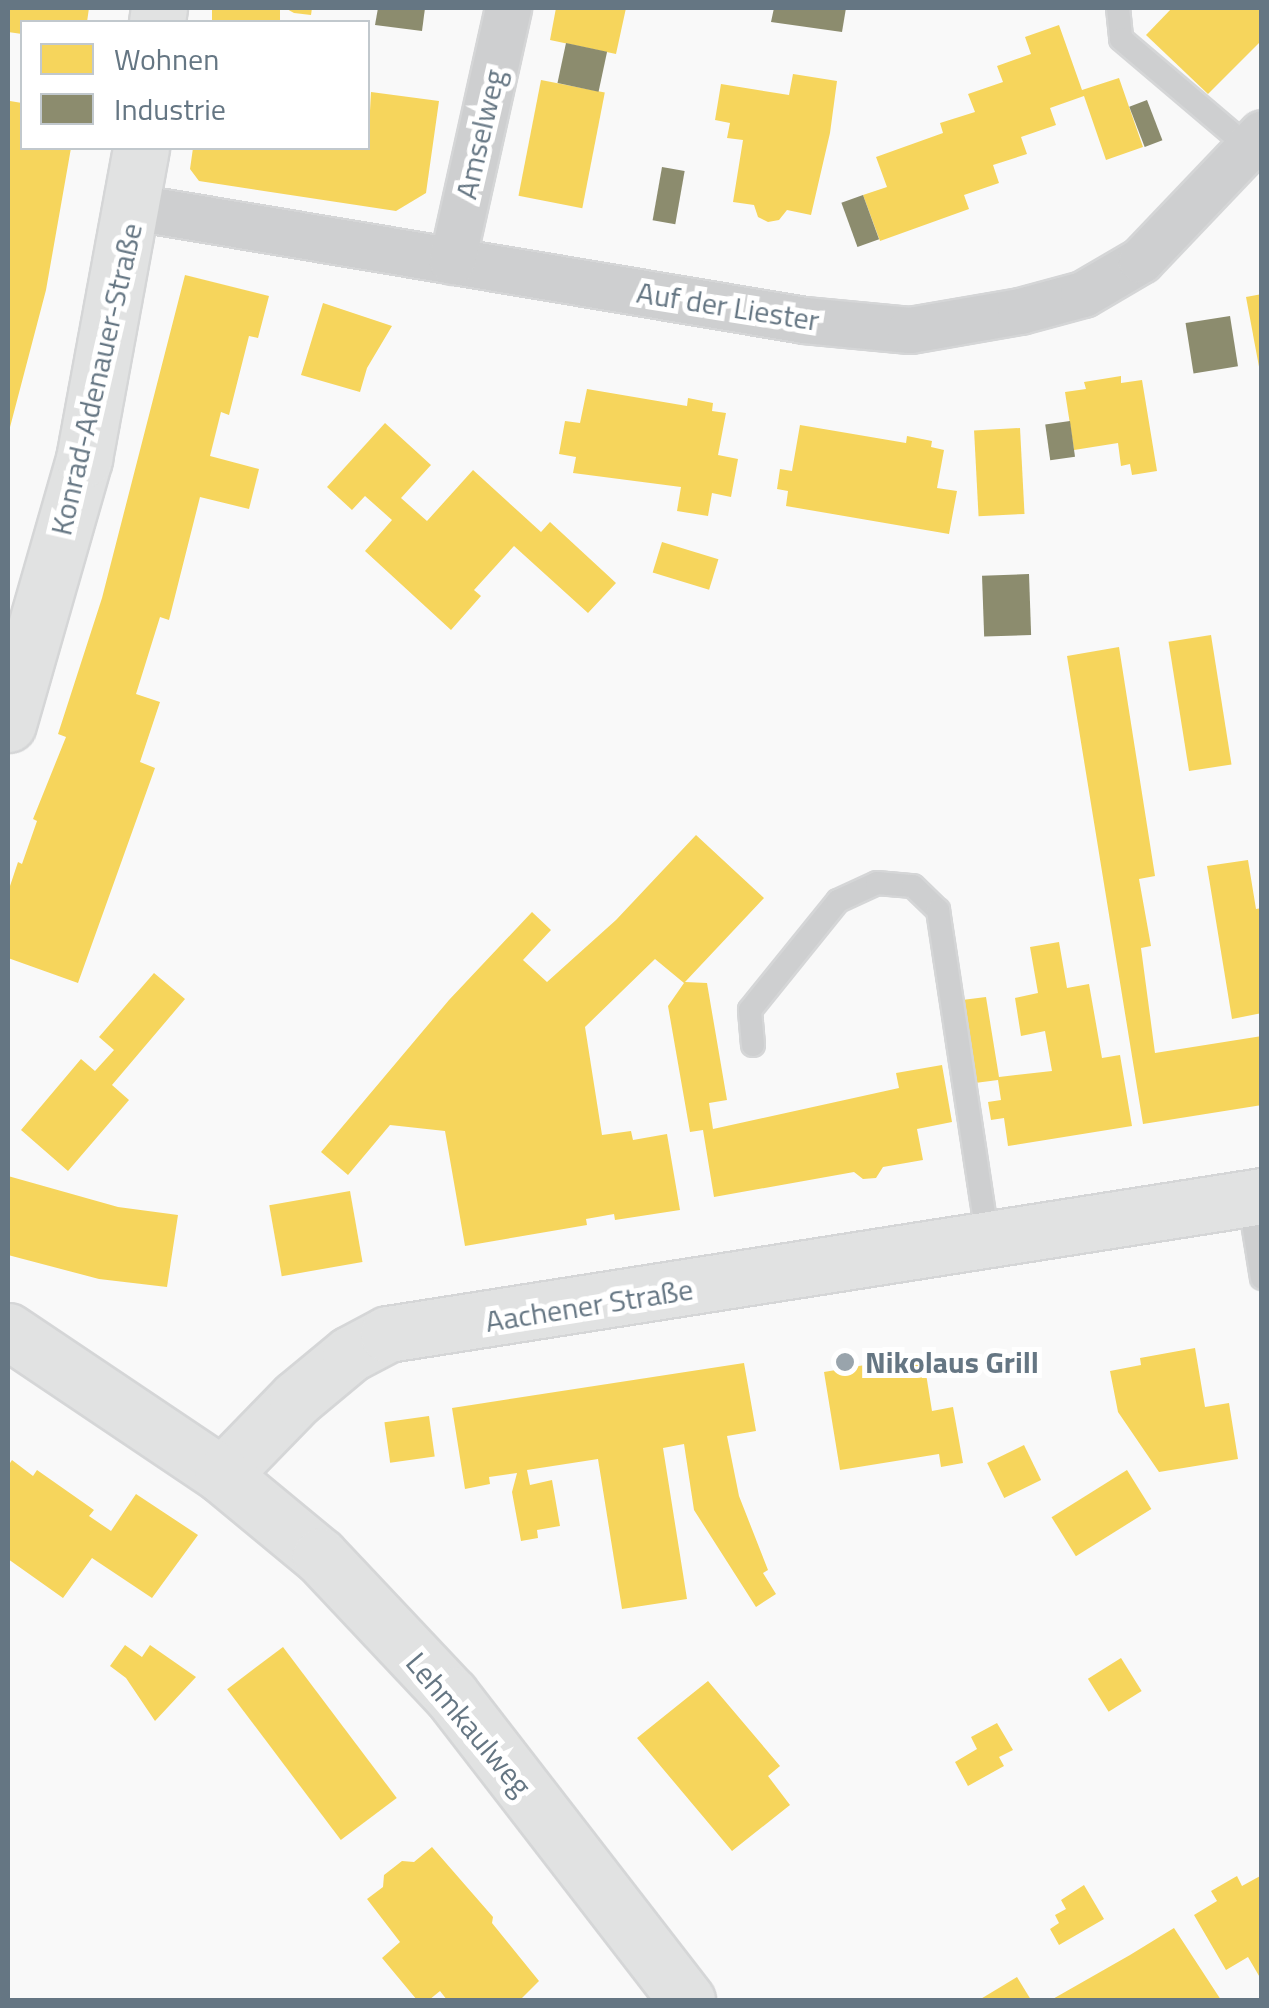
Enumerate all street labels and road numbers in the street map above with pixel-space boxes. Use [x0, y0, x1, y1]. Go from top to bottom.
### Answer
street label: Amselweg [448, 66, 512, 202]
street label: Konrad-Adenauer-Straße [43, 219, 149, 539]
street label: Auf der Liester [634, 274, 822, 338]
street label: Aachener Straße [483, 1271, 695, 1339]
street label: Lehmkaulweg [399, 1645, 539, 1803]

